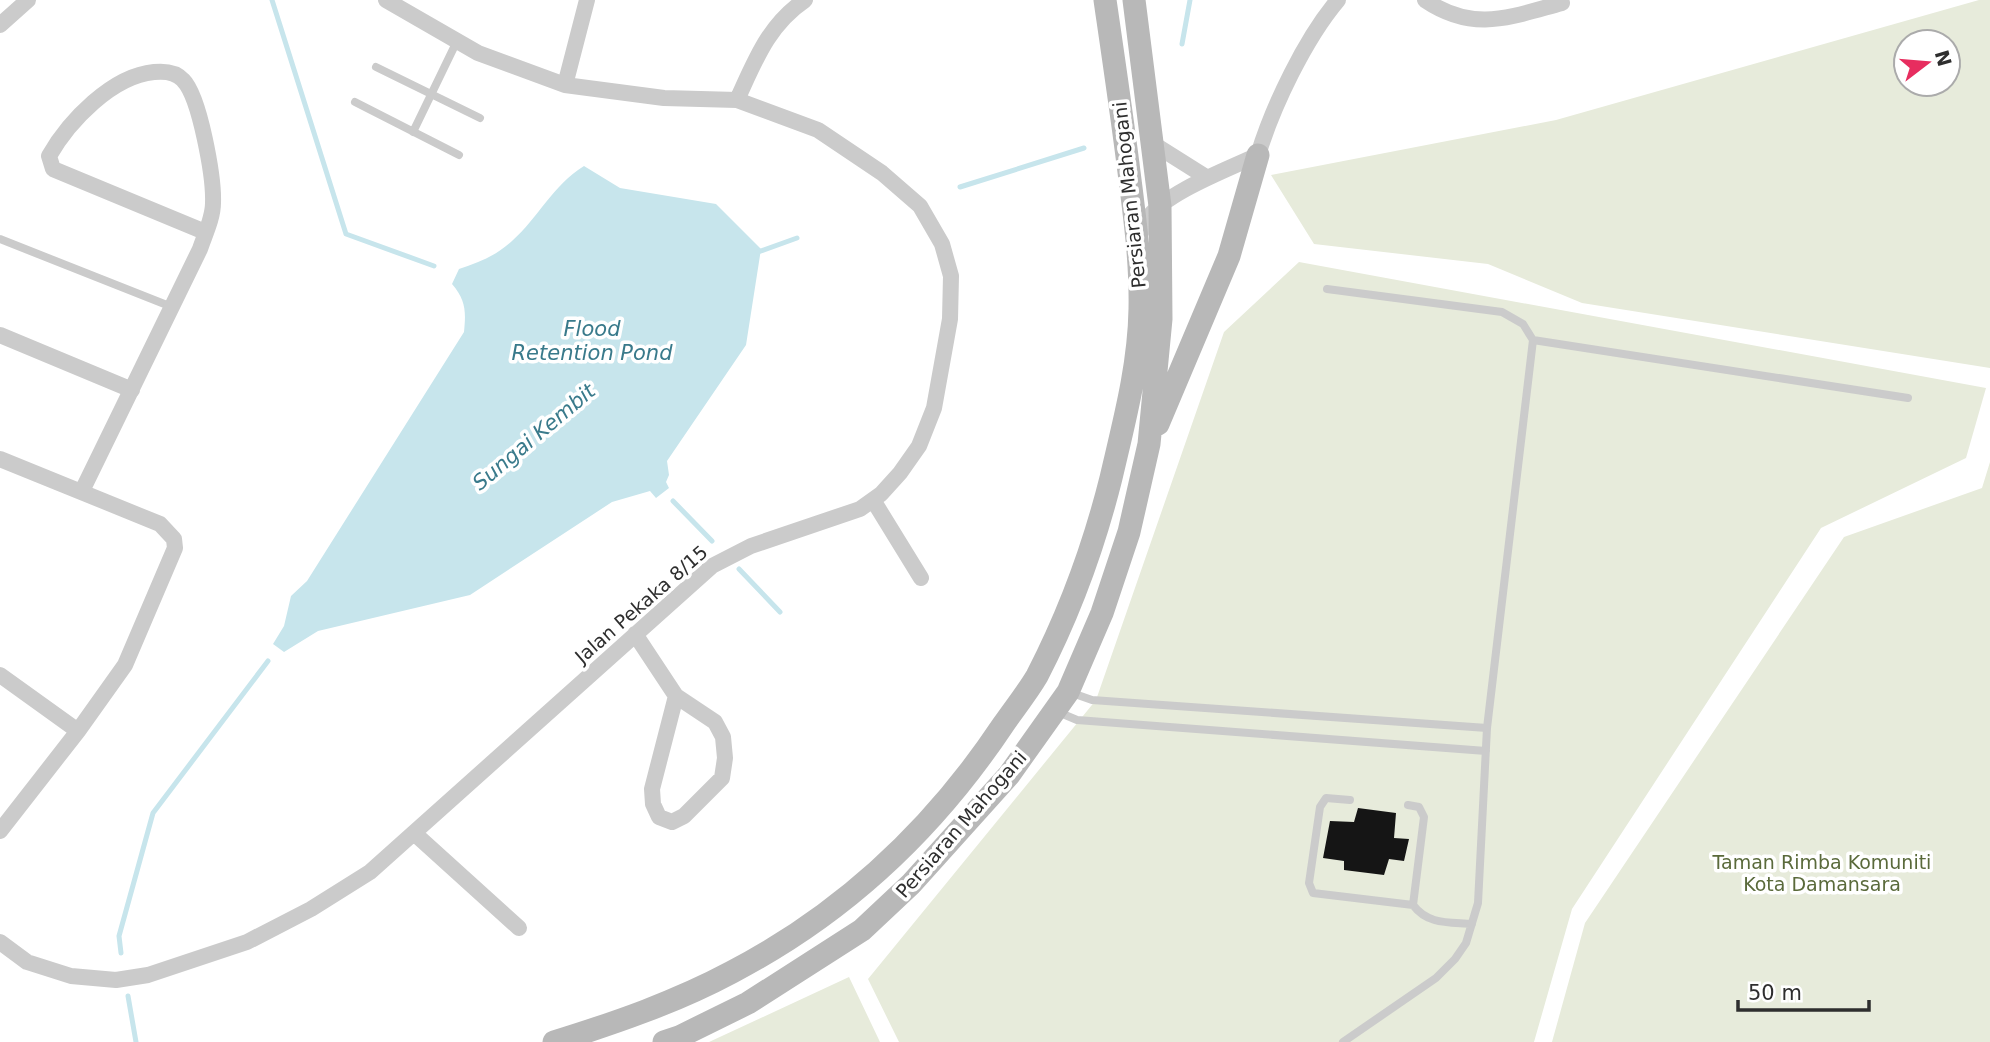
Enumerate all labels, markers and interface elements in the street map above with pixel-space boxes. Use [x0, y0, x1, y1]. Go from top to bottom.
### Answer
north arrow [1892, 28, 1962, 98]
text: N [1931, 48, 1956, 69]
street label: Persiaran Mahogani [1108, 101, 1150, 289]
water label: Flood Retention Pond [511, 317, 673, 365]
water label: Sungai Kembit [468, 378, 601, 495]
street label: Jalan Pekaka 8/15 [570, 541, 712, 668]
street label: Persiaran Mahogani [891, 746, 1031, 902]
park label: Taman Rimba Komuniti Kota Damansara [1712, 851, 1931, 895]
scale bar [1738, 968, 1869, 1012]
text: 50 m [1748, 981, 1802, 1005]

